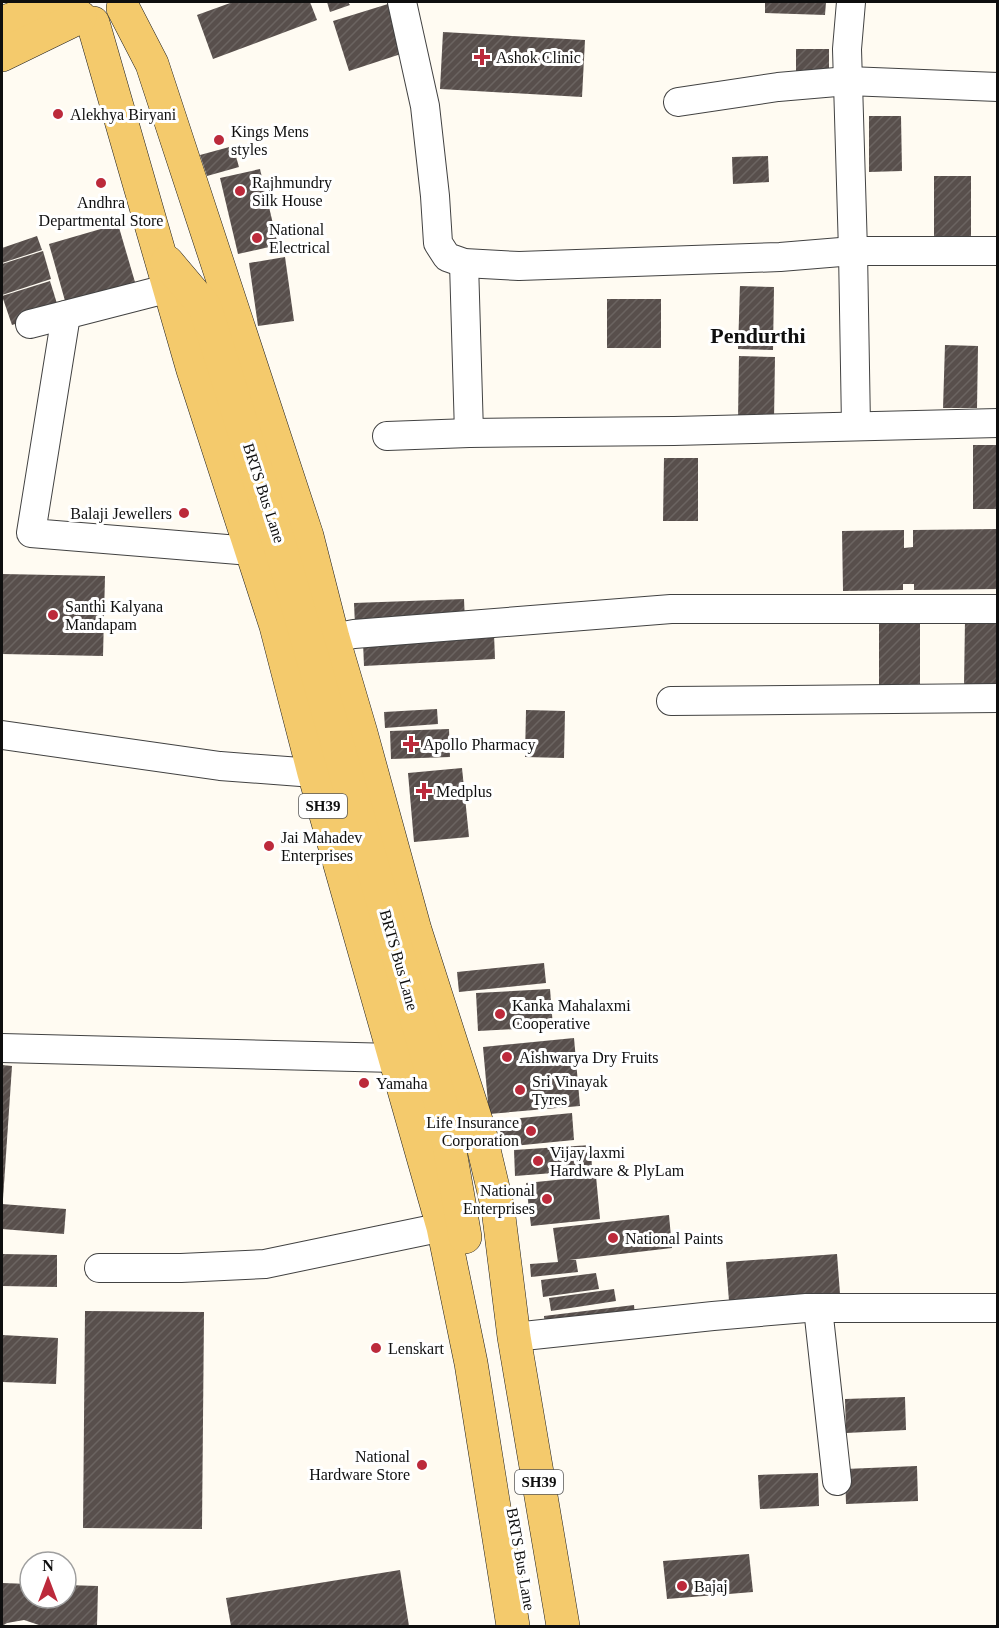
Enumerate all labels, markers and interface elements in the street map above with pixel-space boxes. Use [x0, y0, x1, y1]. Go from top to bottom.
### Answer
marker: Ashok Clinic [473, 48, 491, 66]
place label: Ashok Clinic [496, 49, 581, 66]
place label: Alekhya Biryani [70, 106, 177, 124]
marker: Alekhya Biryani [51, 107, 65, 121]
place label: Kings Mens styles [231, 123, 309, 159]
marker: Kings Mens styles [212, 133, 226, 147]
place label: Rajhmundry Silk House [252, 174, 332, 209]
marker: Andhra Departmental Store [94, 176, 108, 190]
marker: Rajhmundry Silk House [233, 184, 247, 198]
place label: Andhra Departmental Store [39, 194, 163, 230]
place label: National Electrical [269, 221, 331, 256]
marker: National Electrical [250, 231, 264, 245]
district label: Pendurthi [710, 323, 806, 348]
street label: BRTS Bus Lane [240, 441, 288, 545]
place label: Balaji Jewellers [70, 505, 172, 523]
marker: Balaji Jewellers [177, 506, 191, 520]
place label: Santhi Kalyana Mandapam [65, 598, 163, 634]
marker: Santhi Kalyana Mandapam [46, 608, 60, 622]
place label: Apollo Pharmacy [423, 736, 535, 754]
marker: Apollo Pharmacy [404, 737, 418, 751]
place label: Medplus [436, 783, 492, 801]
marker: Medplus [417, 784, 431, 798]
road number: SH39 [299, 794, 347, 818]
place label: Jai Mahadev Enterprises [281, 829, 362, 865]
marker: Jai Mahadev Enterprises [262, 839, 276, 853]
street label: BRTS Bus Lane [377, 908, 421, 1012]
place label: Kanka Mahalaxmi Cooperative [512, 997, 631, 1033]
marker: Kanka Mahalaxmi Cooperative [493, 1007, 507, 1021]
place label: Aishwarya Dry Fruits [519, 1049, 659, 1067]
marker: Aishwarya Dry Fruits [500, 1050, 514, 1064]
place label: Sri Vinayak Tyres [532, 1073, 608, 1109]
place label: Yamaha [376, 1075, 428, 1092]
marker: Yamaha [357, 1076, 371, 1090]
marker: Sri Vinayak Tyres [513, 1083, 527, 1097]
place label: Life Insurance Corporation [426, 1114, 519, 1150]
marker: Life Insurance Corporation [524, 1124, 538, 1138]
place label: Vijay laxmi Hardware & PlyLam [550, 1144, 685, 1180]
marker: Vijay laxmi Hardware & PlyLam [531, 1154, 545, 1168]
place label: National Enterprises [463, 1182, 536, 1218]
marker: National Enterprises [540, 1192, 554, 1206]
place label: National Paints [625, 1230, 723, 1247]
marker: National Paints [606, 1231, 620, 1245]
place label: Lenskart [388, 1340, 445, 1357]
marker: Lenskart [369, 1341, 383, 1355]
place label: National Hardware Store [309, 1448, 411, 1483]
marker: National Hardware Store [415, 1458, 429, 1472]
road number: SH39 [515, 1470, 563, 1494]
street label: BRTS Bus Lane [504, 1506, 538, 1612]
north arrow [18, 1550, 78, 1610]
text: N [42, 1557, 54, 1574]
place label: Bajaj [694, 1578, 728, 1596]
marker: Bajaj [675, 1579, 689, 1593]

